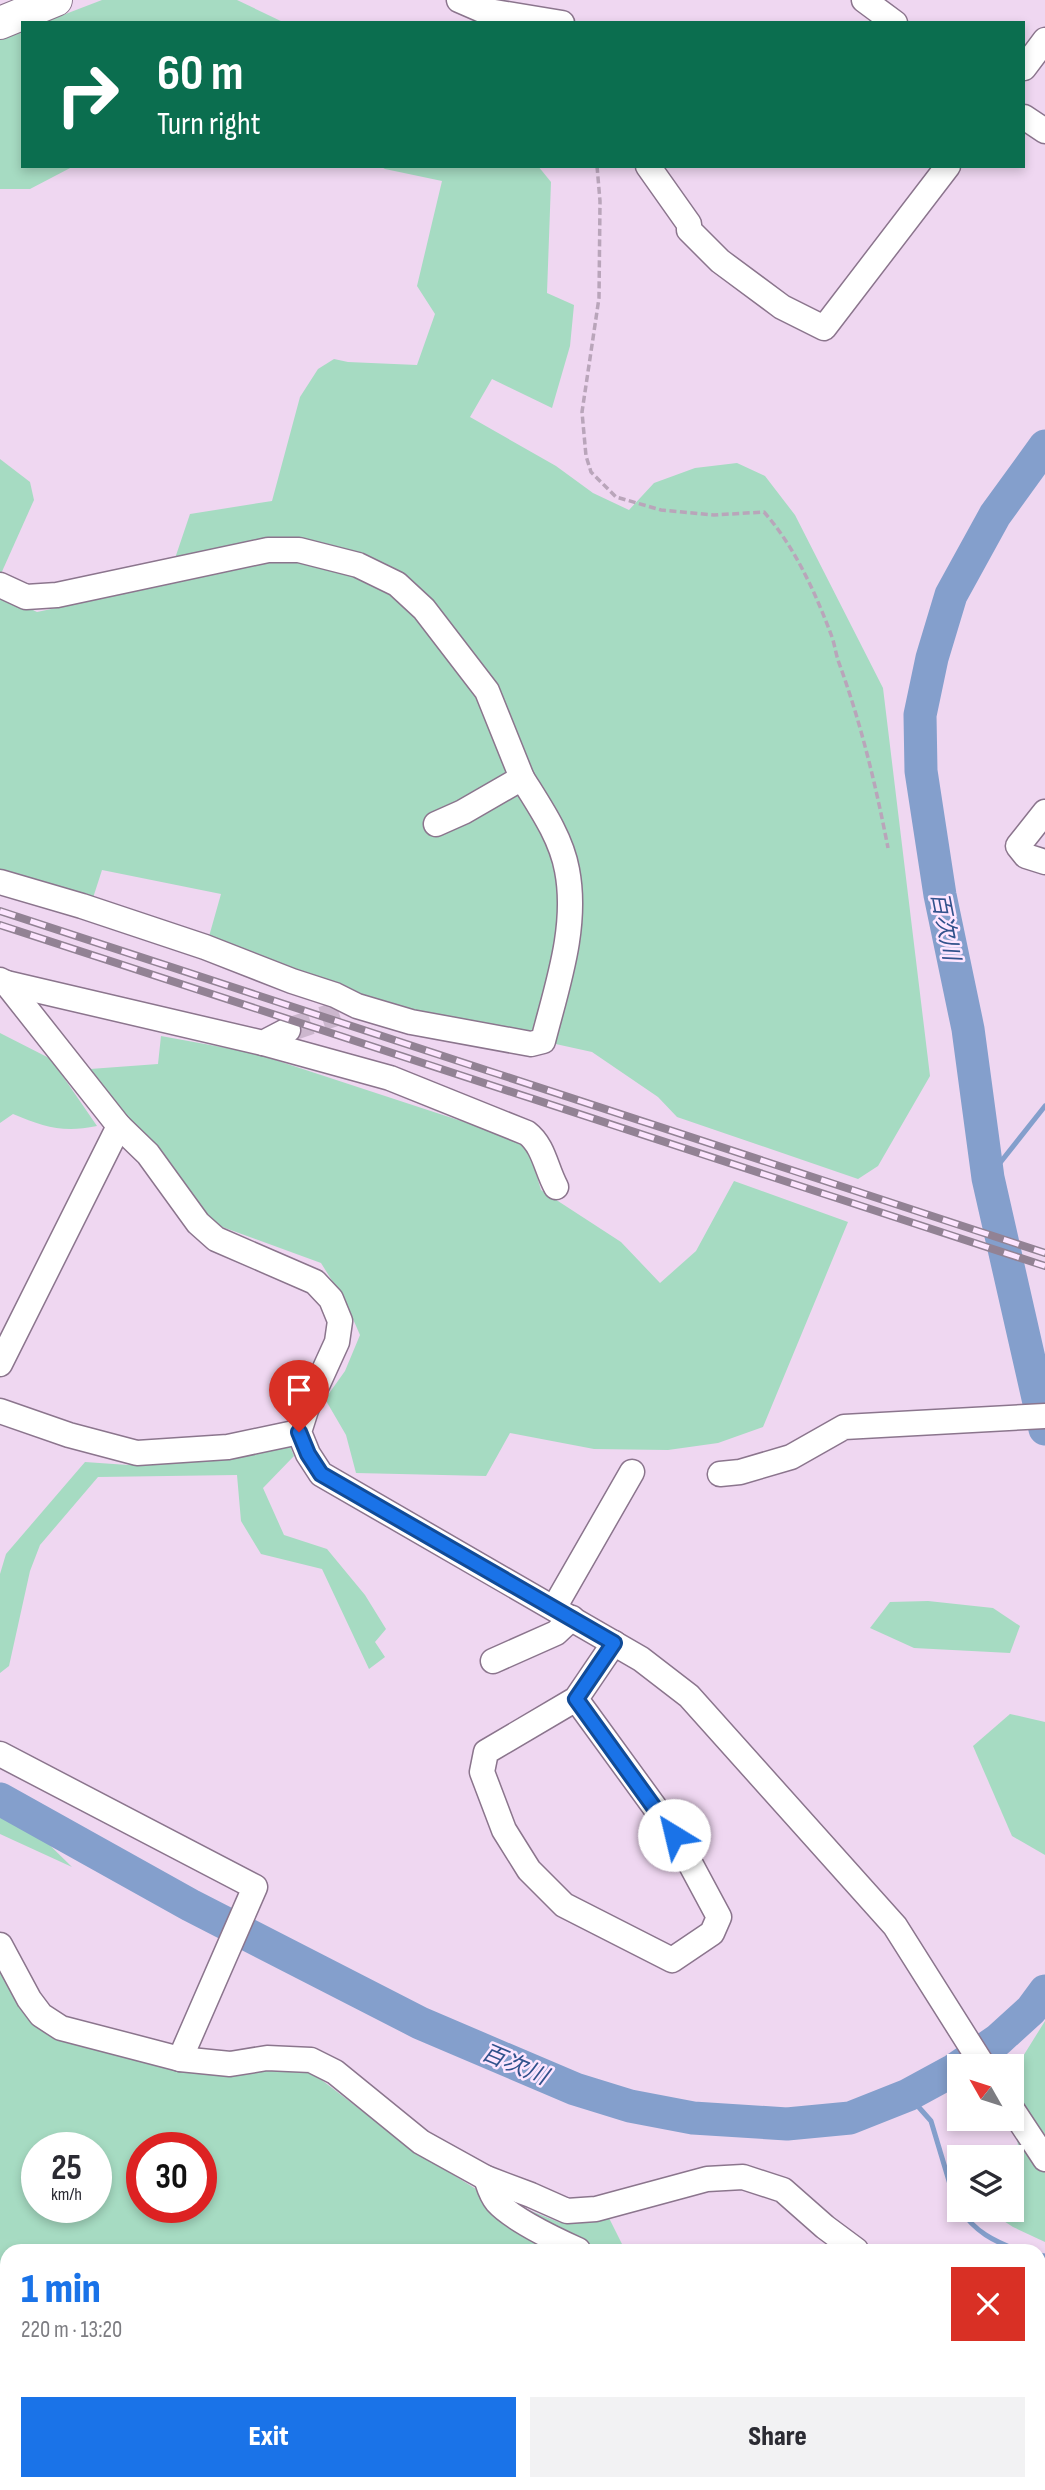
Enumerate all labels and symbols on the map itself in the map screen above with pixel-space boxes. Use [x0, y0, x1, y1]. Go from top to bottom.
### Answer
water label: 百次川 [925, 890, 966, 966]
pin [269, 1360, 329, 1432]
position arrow [637, 1798, 711, 1872]
water label: 百次川 [477, 2039, 555, 2092]
north arrow [947, 2054, 1024, 2132]
speed limit sign: 30 [126, 2132, 217, 2223]

